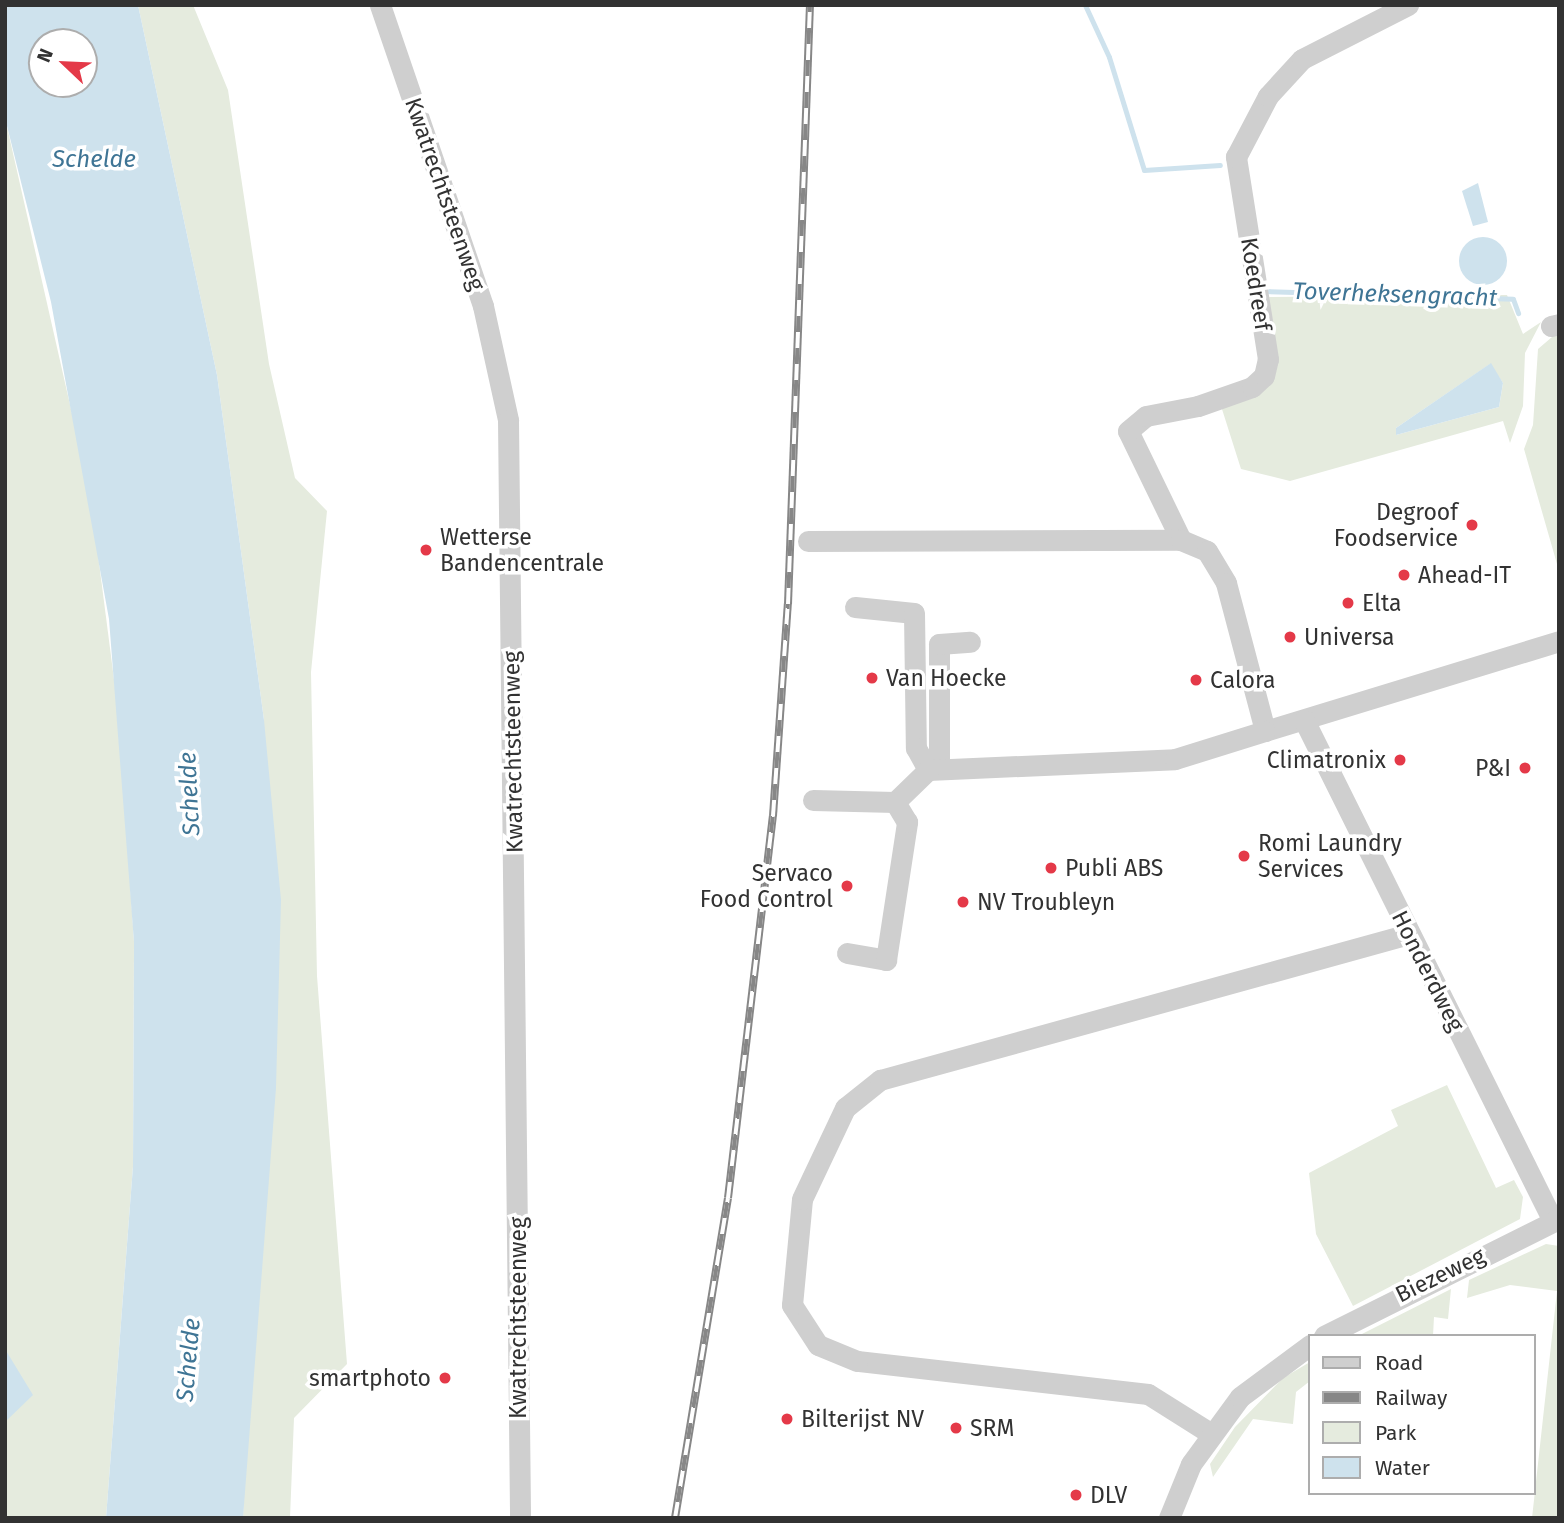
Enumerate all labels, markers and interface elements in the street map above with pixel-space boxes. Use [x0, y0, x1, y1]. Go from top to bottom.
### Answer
north arrow [28, 28, 98, 98]
text: N [32, 45, 58, 66]
street label: Kwatrechtsteenweg [399, 94, 491, 294]
water label: Schelde [52, 146, 136, 174]
street label: Koedreef [1235, 235, 1277, 333]
water label: Toverheksengracht [1292, 277, 1498, 313]
place label: Degroof Foodservice [1334, 498, 1458, 552]
marker: Degroof Foodservice [1464, 517, 1480, 533]
place label: Wetterse Bandencentrale [440, 523, 604, 577]
marker: Wetterse Bandencentrale [418, 542, 434, 558]
place label: Ahead-IT [1418, 561, 1511, 589]
marker: Ahead-IT [1396, 567, 1412, 583]
place label: Elta [1362, 589, 1402, 617]
marker: Elta [1340, 595, 1356, 611]
place label: Universa [1304, 623, 1395, 651]
marker: Universa [1282, 629, 1298, 645]
street label: Kwatrechtsteenweg [497, 651, 529, 853]
place label: Van Hoecke [886, 664, 1007, 692]
place label: Calora [1210, 666, 1276, 694]
marker: Van Hoecke [864, 670, 880, 686]
marker: Calora [1188, 672, 1204, 688]
place label: Climatronix [1267, 746, 1386, 774]
water label: Schelde [173, 751, 207, 837]
marker: Climatronix [1392, 752, 1408, 768]
place label: P&I [1475, 754, 1511, 782]
marker: P&I [1517, 760, 1533, 776]
place label: Romi Laundry Services [1258, 829, 1402, 883]
marker: Romi Laundry Services [1236, 848, 1252, 864]
place label: Publi ABS [1065, 854, 1163, 882]
place label: Servaco Food Control [700, 859, 833, 913]
marker: Publi ABS [1043, 860, 1059, 876]
marker: Servaco Food Control [839, 878, 855, 894]
place label: NV Troubleyn [977, 888, 1115, 916]
marker: NV Troubleyn [955, 894, 971, 910]
street label: Honderdweg [1386, 906, 1470, 1036]
street label: Kwatrechtsteenweg [504, 1217, 532, 1419]
street label: Biezeweg [1391, 1241, 1489, 1309]
water label: Schelde [171, 1317, 207, 1403]
legend [1308, 1334, 1536, 1495]
text: Road [1375, 1350, 1423, 1376]
place label: smartphoto [309, 1364, 431, 1392]
marker: smartphoto [437, 1370, 453, 1386]
text: Railway [1375, 1385, 1447, 1411]
place label: Bilterijst NV [801, 1405, 924, 1433]
marker: Bilterijst NV [779, 1411, 795, 1427]
place label: SRM [970, 1414, 1014, 1442]
marker: SRM [948, 1420, 964, 1436]
text: Park [1375, 1420, 1416, 1446]
text: Water [1375, 1455, 1430, 1481]
place label: DLV [1090, 1481, 1127, 1509]
marker: DLV [1068, 1487, 1084, 1503]

